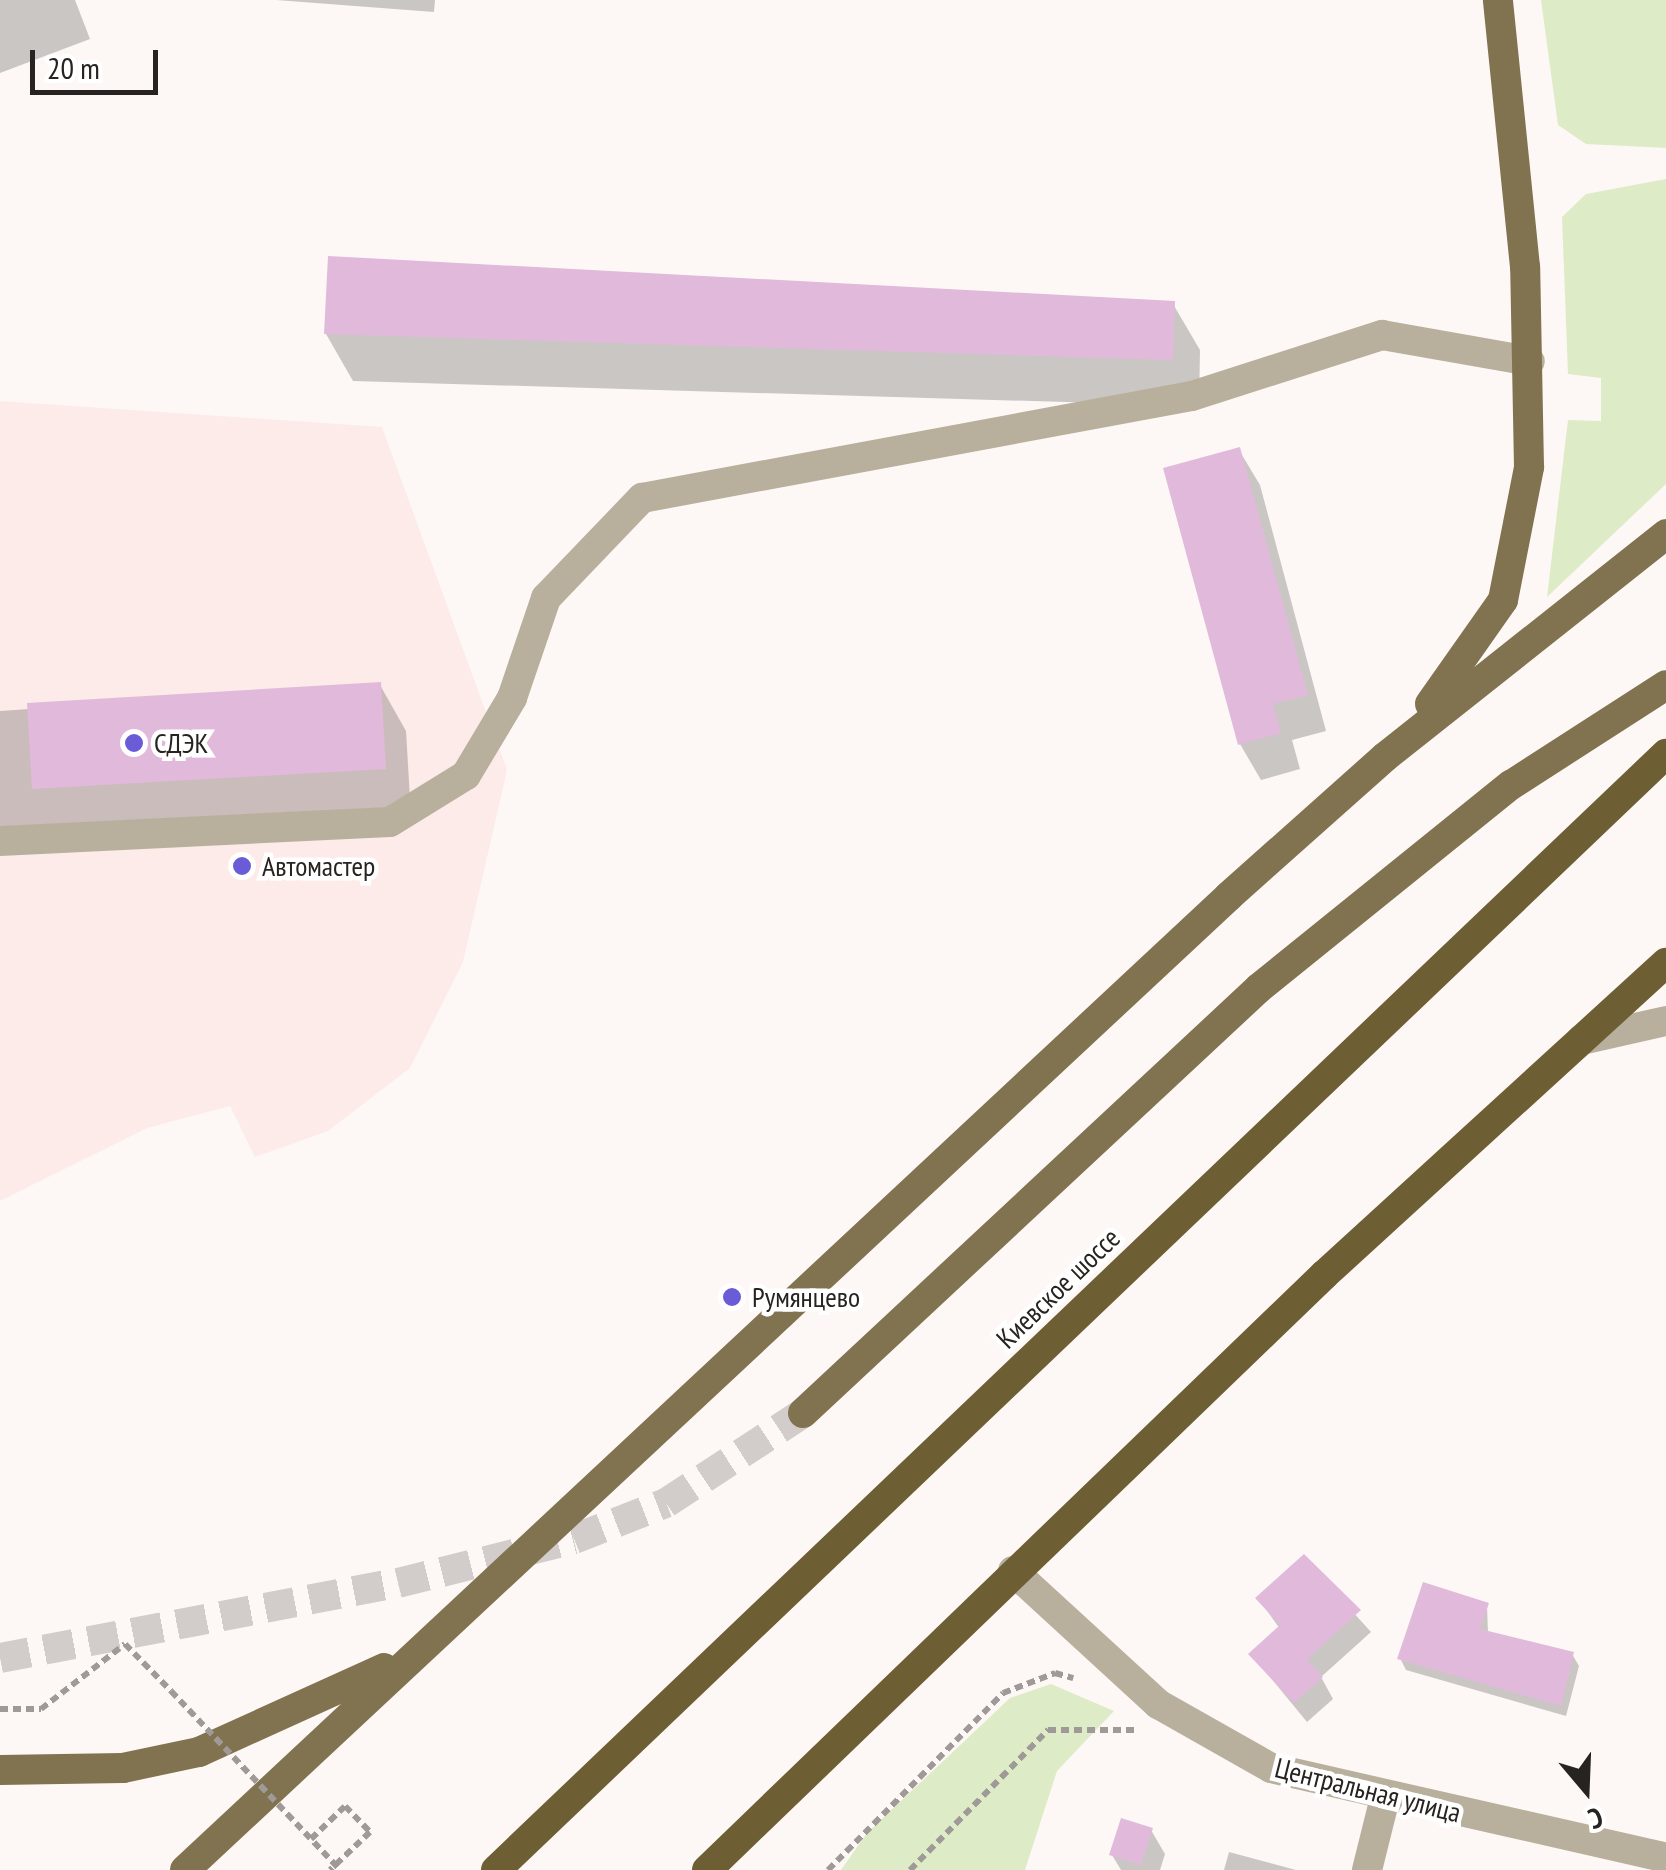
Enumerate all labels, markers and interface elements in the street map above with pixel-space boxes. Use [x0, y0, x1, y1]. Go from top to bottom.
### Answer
scale bar [35, 30, 162, 92]
text: 20 m [47, 48, 100, 87]
place label: СДЭК [154, 726, 208, 760]
marker: СДЭК [123, 732, 145, 754]
place label: Автомастер [262, 849, 375, 883]
marker: Автомастер [231, 855, 253, 877]
street label: Киевское шоссе [989, 1221, 1127, 1355]
place label: Румянцево [752, 1280, 860, 1314]
marker: Румянцево [721, 1286, 743, 1308]
north arrow [1536, 1740, 1636, 1840]
street label: Центральная улица [1272, 1751, 1464, 1829]
text: С [1584, 1799, 1608, 1838]

